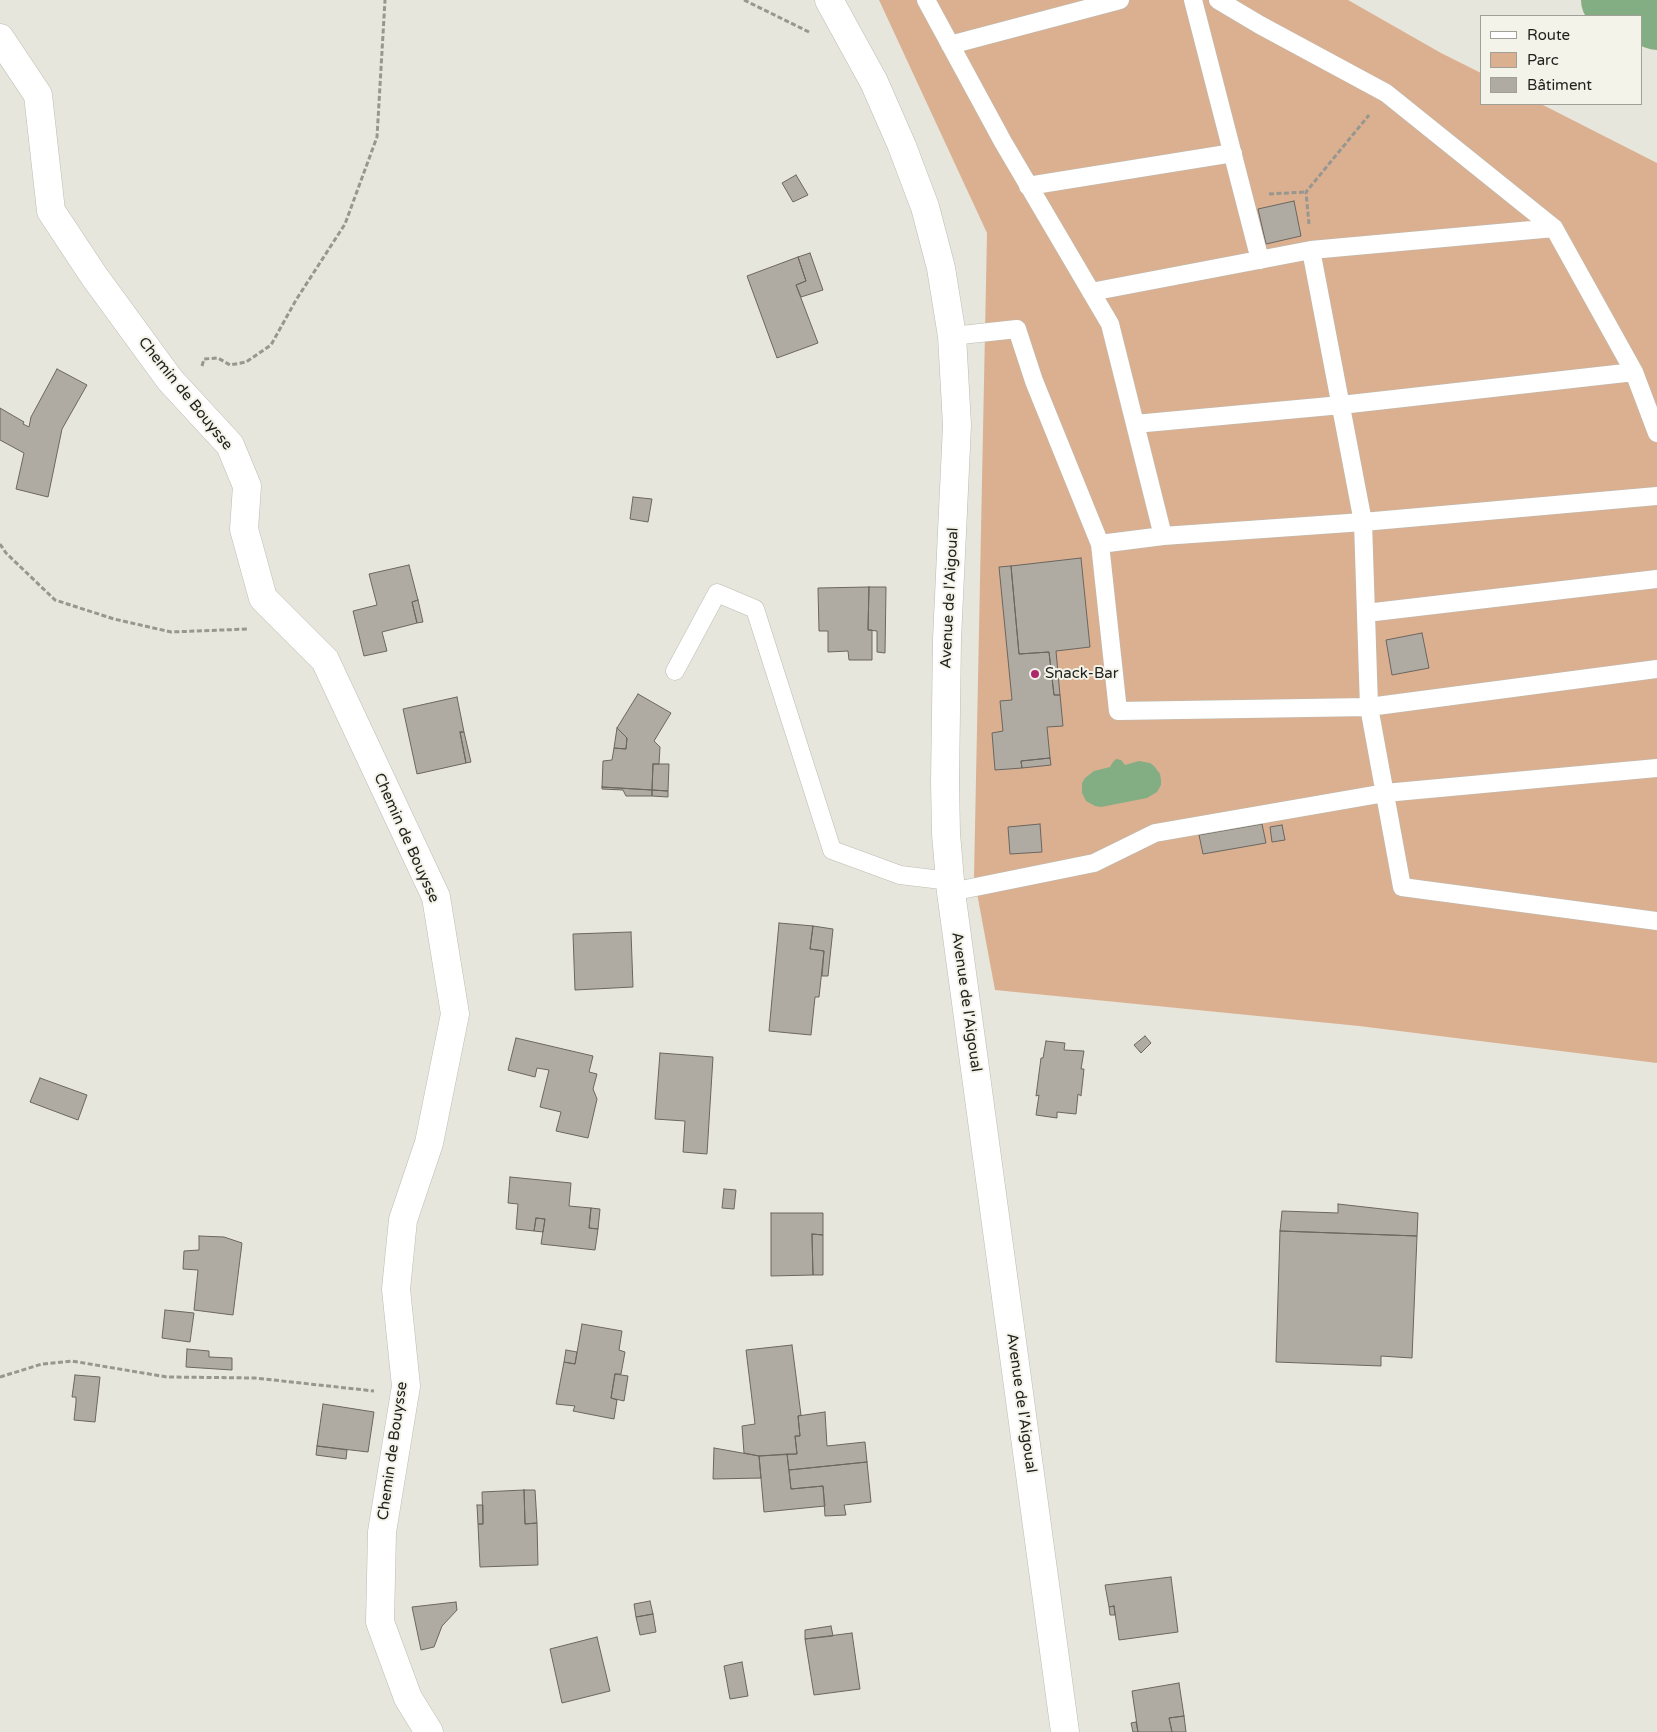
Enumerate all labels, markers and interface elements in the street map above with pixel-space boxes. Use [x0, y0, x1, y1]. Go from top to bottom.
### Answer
legend [1480, 15, 1642, 105]
text: Route [1527, 26, 1570, 44]
text: Parc [1527, 51, 1559, 69]
text: Bâtiment [1527, 76, 1592, 94]
street label: Chemin de Bouysse [134, 334, 236, 454]
street label: Avenue de l'Aigoual [937, 527, 963, 669]
place label: Snack-Bar [1045, 665, 1119, 683]
marker: Snack-Bar [1029, 668, 1041, 680]
street label: Chemin de Bouysse [369, 770, 443, 906]
street label: Avenue de l'Aigoual [947, 931, 985, 1073]
street label: Avenue de l'Aigoual [1002, 1332, 1040, 1474]
street label: Chemin de Bouysse [374, 1380, 412, 1522]

